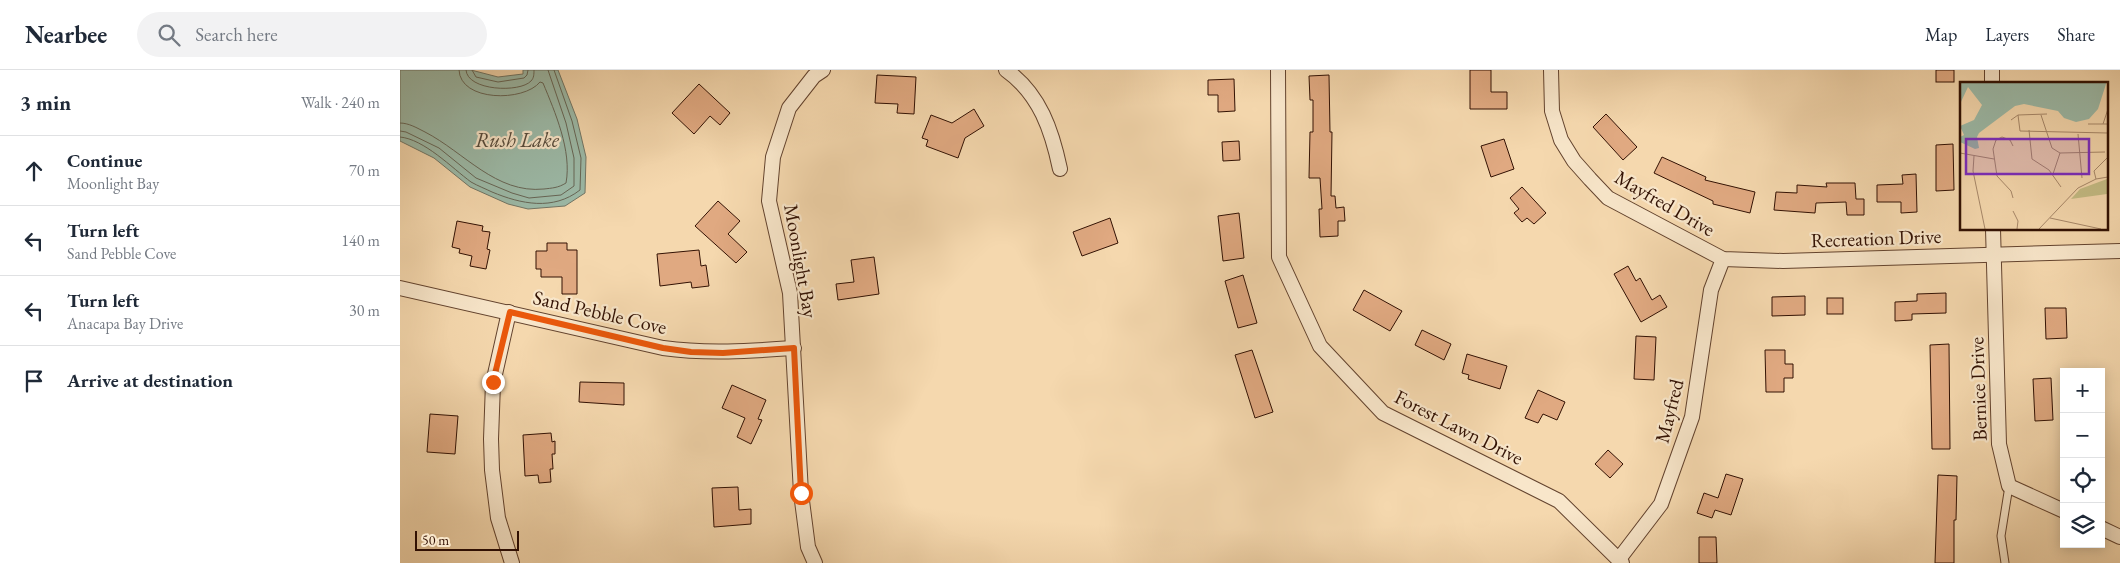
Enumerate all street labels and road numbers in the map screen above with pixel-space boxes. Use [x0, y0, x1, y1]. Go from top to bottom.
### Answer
street label: Mayfred Drive [1610, 164, 1720, 242]
street label: Moonlight Bay [778, 202, 824, 320]
street label: Recreation Drive [1810, 223, 1942, 253]
street label: Sand Pebble Cove [531, 284, 670, 340]
street label: Bernice Drive [1963, 336, 1993, 441]
street label: Mayfred [1649, 376, 1690, 446]
street label: Forest Lawn Drive [1390, 383, 1528, 471]

